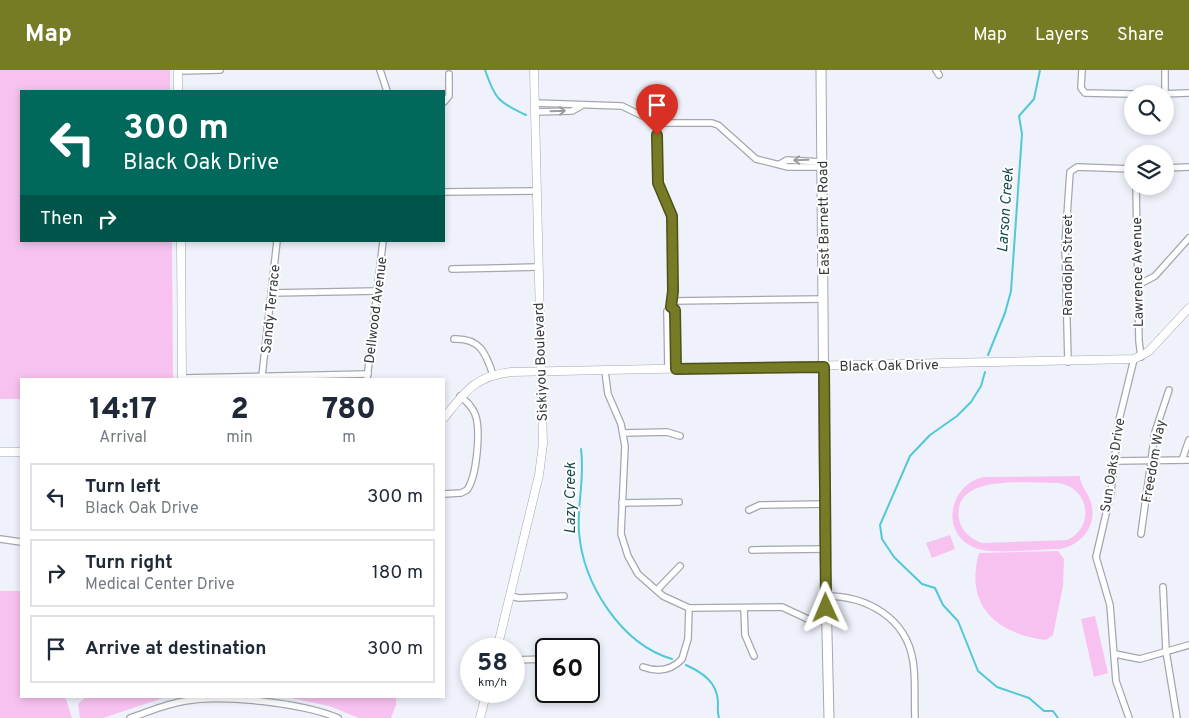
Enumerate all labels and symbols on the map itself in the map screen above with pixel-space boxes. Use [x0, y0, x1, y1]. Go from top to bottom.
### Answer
pin [636, 84, 678, 135]
one-way arrow [550, 106, 566, 116]
one-way arrow [793, 155, 809, 164]
street label: East Barnett Road [815, 161, 834, 275]
water label: Larson Creek [994, 167, 1019, 253]
street label: Randolph Street [1060, 214, 1077, 316]
street label: Lawrence Avenue [1129, 217, 1148, 327]
street label: Dellwood Avenue [361, 256, 391, 365]
street label: Sandy Terrace [258, 264, 285, 354]
street label: Siskiyou Boulevard [531, 302, 552, 422]
street label: Black Oak Drive [839, 357, 939, 376]
street label: Sun Oaks Drive [1098, 417, 1129, 514]
street label: Freedom Way [1139, 418, 1170, 504]
water label: Lazy Creek [562, 462, 581, 534]
position arrow [799, 581, 851, 633]
speed limit sign: 60 [535, 638, 600, 703]

